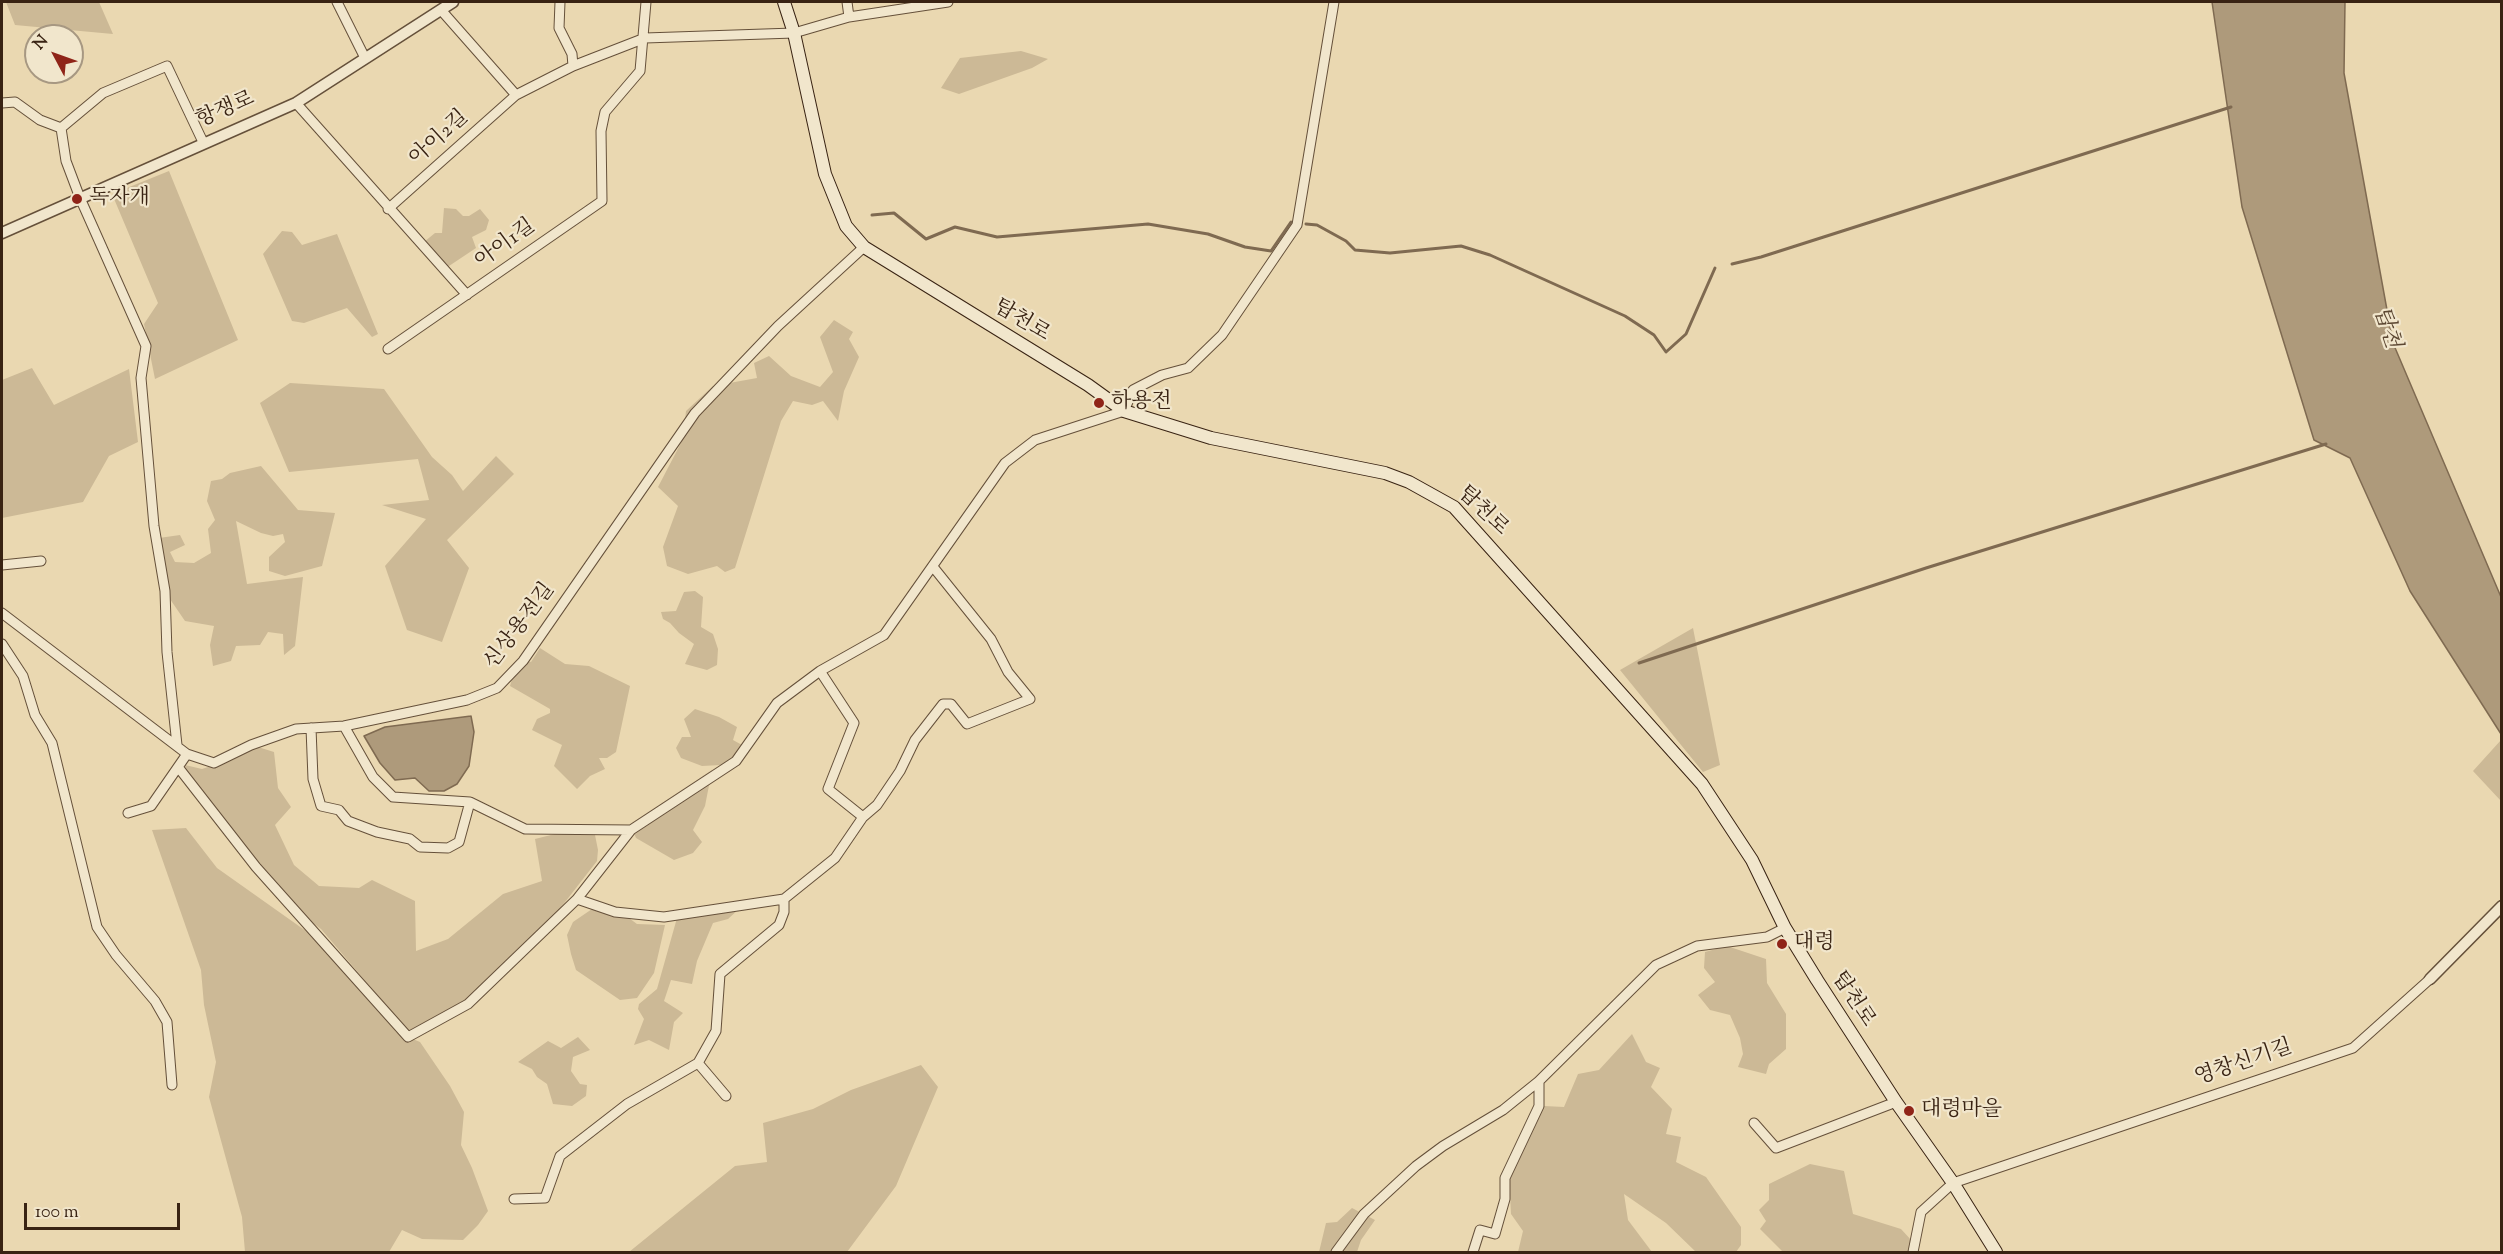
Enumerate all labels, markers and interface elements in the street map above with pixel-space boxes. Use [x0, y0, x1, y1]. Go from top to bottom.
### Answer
north arrow [24, 24, 84, 84]
text: N [29, 31, 54, 56]
street label: 항쟁로 [193, 88, 259, 134]
street label: 아이2길 [405, 106, 475, 172]
place label: 독자개 [89, 186, 150, 212]
marker: 독자개 [70, 192, 84, 206]
street label: 아이1길 [471, 215, 541, 275]
street label: 탑천로 [988, 296, 1054, 348]
water label: 탑천 [2366, 304, 2404, 352]
place label: 하용전 [1111, 390, 1172, 416]
marker: 하용전 [1092, 396, 1106, 410]
street label: 탑천로 [1451, 482, 1513, 542]
street label: 신상용전길 [480, 579, 562, 675]
place label: 대령 [1794, 931, 1835, 957]
marker: 대령 [1775, 937, 1789, 951]
street label: 탑천로 [1825, 968, 1879, 1032]
street label: 영창신기길 [2192, 1036, 2296, 1092]
place label: 대령마을 [1921, 1098, 2002, 1124]
marker: 대령마을 [1902, 1104, 1916, 1118]
scale bar [27, 1191, 183, 1229]
text: 100 m [35, 1200, 79, 1226]

